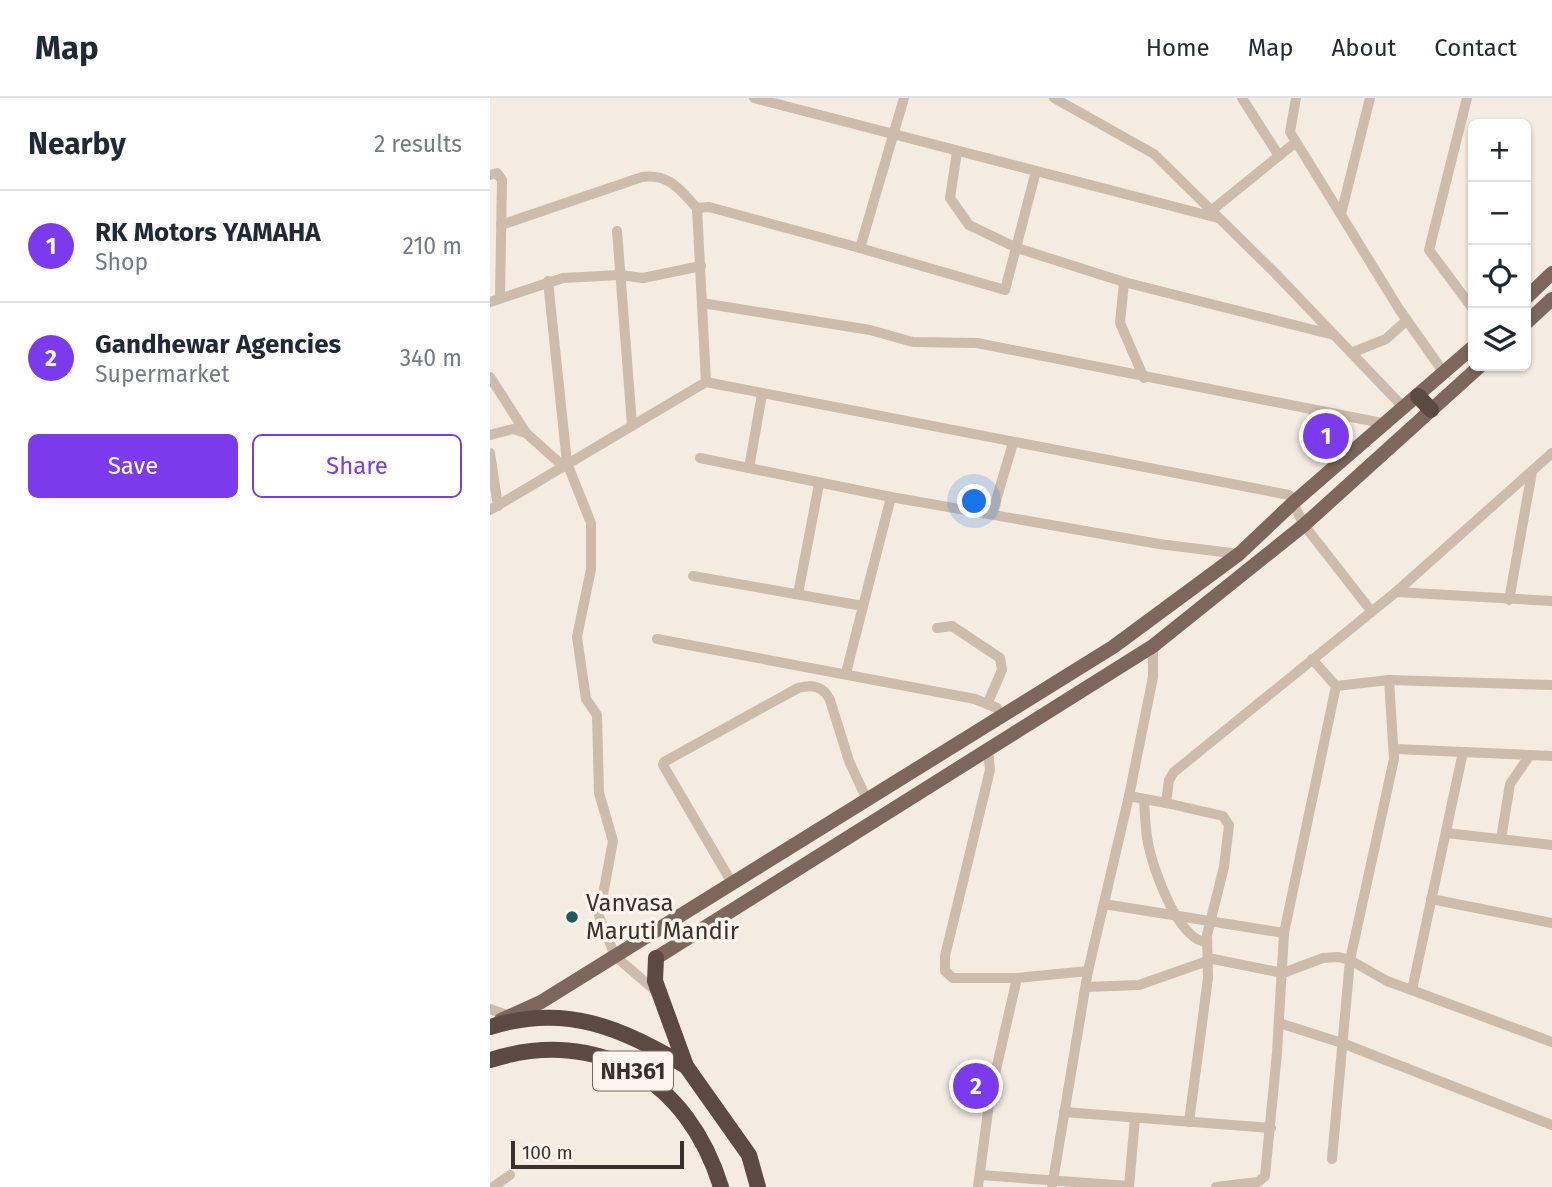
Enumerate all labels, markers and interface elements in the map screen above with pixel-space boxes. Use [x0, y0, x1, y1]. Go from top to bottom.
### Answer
text: Map [35, 28, 99, 68]
text: Home [1146, 34, 1210, 62]
text: Map [1248, 34, 1294, 62]
text: About [1332, 34, 1396, 62]
text: Contact [1434, 34, 1517, 62]
map controls [1468, 119, 1531, 371]
button: + [1468, 119, 1531, 182]
text: Nearby [28, 126, 126, 162]
text: 2 results [374, 130, 462, 158]
button: − [1468, 182, 1531, 245]
text: RK Motors YAMAHA [95, 217, 321, 248]
text: 1 [46, 232, 56, 260]
text: 210 m [403, 232, 462, 260]
button: locate [1468, 245, 1531, 308]
text: Shop [95, 248, 148, 276]
button: layers [1468, 308, 1531, 371]
text: Gandhewar Agencies [95, 329, 341, 360]
text: 2 [45, 344, 57, 372]
text: 340 m [400, 344, 462, 372]
text: Supermarket [95, 360, 230, 388]
pin: 1 [1303, 410, 1349, 462]
button: Save [28, 434, 238, 498]
button: Share [252, 434, 462, 498]
your location [957, 484, 991, 518]
place label: Vanvasa Maruti Mandir [586, 889, 740, 945]
marker: Vanvasa Maruti Mandir [564, 909, 580, 925]
road number: NH361 [593, 1052, 673, 1090]
pin: 2 [953, 1060, 999, 1112]
scale bar [511, 1138, 684, 1170]
text: 100 m [522, 1141, 573, 1164]

